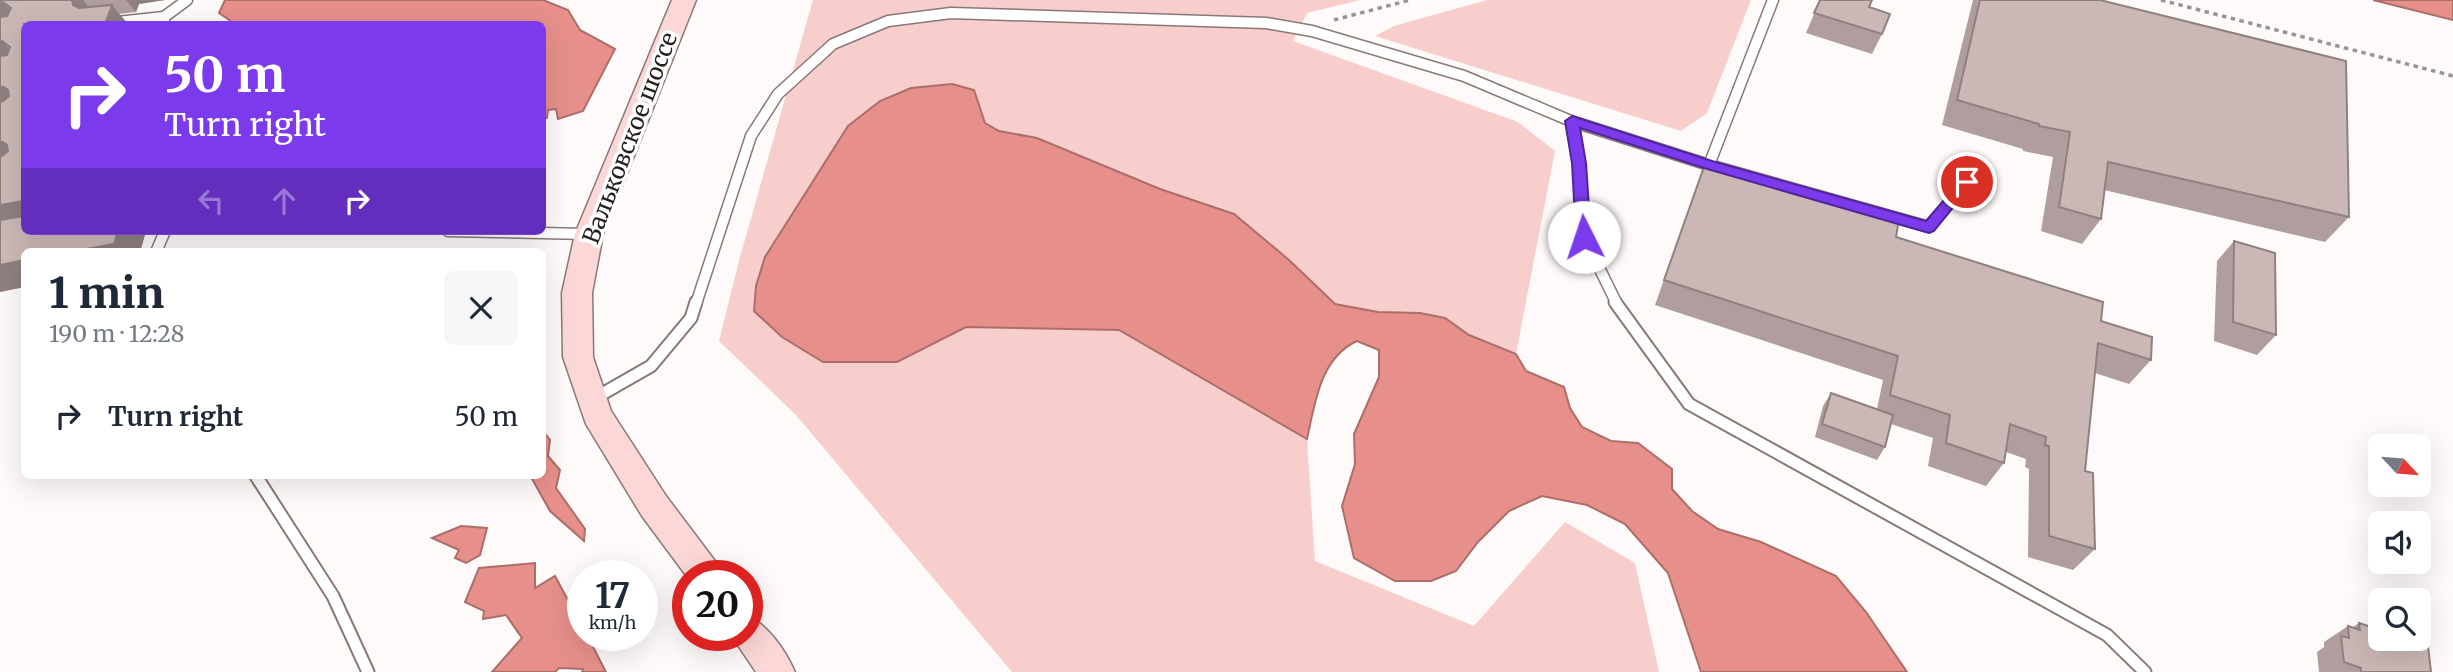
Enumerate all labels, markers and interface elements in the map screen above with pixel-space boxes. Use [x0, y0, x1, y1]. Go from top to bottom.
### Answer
street label: Вальковское шоссе [576, 28, 683, 248]
text: 50 m [164, 44, 285, 105]
icon: right [49, 49, 140, 140]
text: Turn right [164, 105, 326, 145]
pin [1937, 152, 1997, 212]
icon: arrive [1948, 163, 1986, 201]
icon: left [192, 182, 230, 220]
icon: ahead [265, 182, 303, 220]
icon: right [338, 182, 376, 220]
position arrow [1547, 200, 1621, 274]
text: 1 min [49, 267, 164, 319]
button: close [444, 271, 518, 345]
text: 190 m · 12:28 [49, 319, 184, 348]
icon: right [49, 397, 87, 435]
text: Turn right [108, 400, 243, 433]
text: 50 m [454, 400, 518, 433]
north arrow [2368, 434, 2431, 497]
map controls [2368, 434, 2431, 651]
button: sound [2368, 511, 2431, 574]
speed limit sign: 20 [672, 560, 763, 651]
text: 17 [595, 574, 630, 618]
button: search [2368, 588, 2431, 651]
text: km/h [589, 611, 636, 634]

